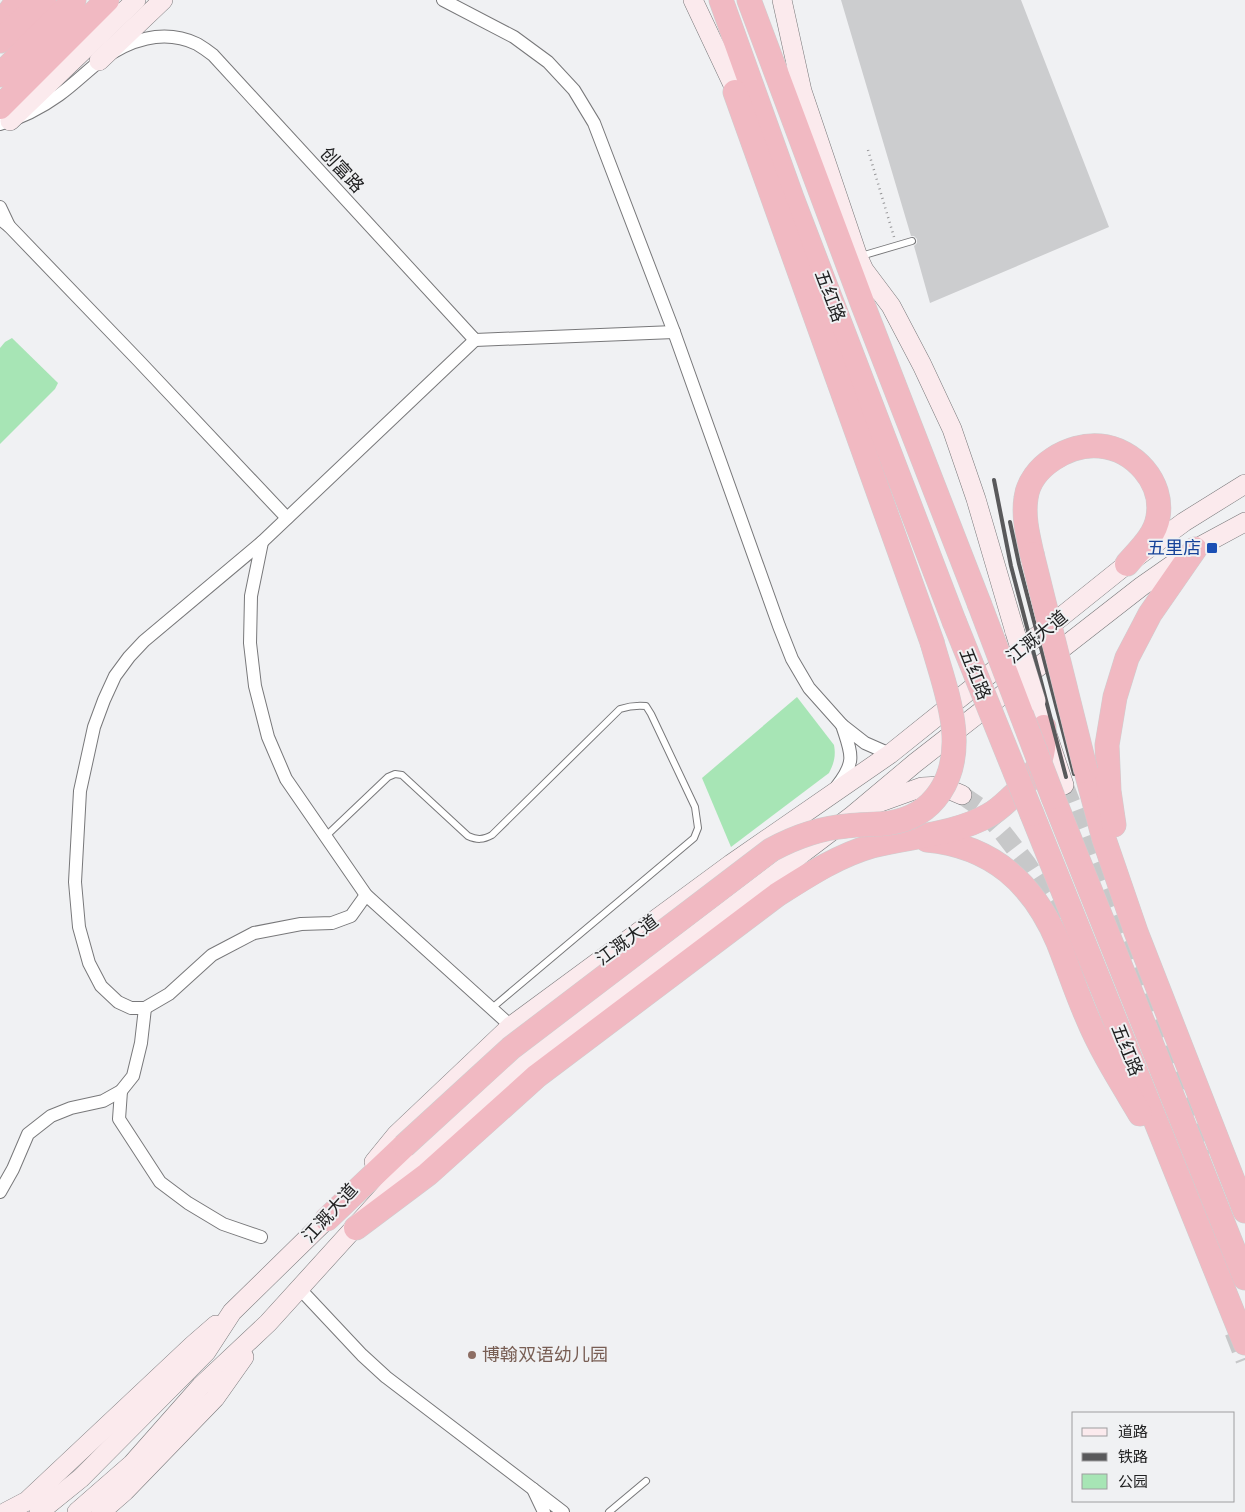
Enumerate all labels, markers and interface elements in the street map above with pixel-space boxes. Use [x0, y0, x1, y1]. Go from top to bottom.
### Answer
street label: 创富路 [316, 143, 368, 197]
street label: 五红路 [811, 267, 850, 325]
place label: 五里店 [1147, 537, 1201, 558]
marker: 五里店 [1205, 541, 1219, 555]
street label: 江溉大道 [1002, 606, 1071, 667]
street label: 五红路 [956, 645, 995, 703]
street label: 江溉大道 [591, 910, 662, 969]
street label: 五红路 [1108, 1021, 1147, 1079]
street label: 江溉大道 [298, 1179, 362, 1246]
place label: 博翰双语幼儿园 [482, 1344, 608, 1365]
marker: 博翰双语幼儿园 [466, 1349, 478, 1361]
legend [1072, 1412, 1235, 1502]
text: 道路 [1118, 1423, 1148, 1440]
text: 铁路 [1118, 1448, 1148, 1465]
text: 公园 [1118, 1473, 1148, 1490]

